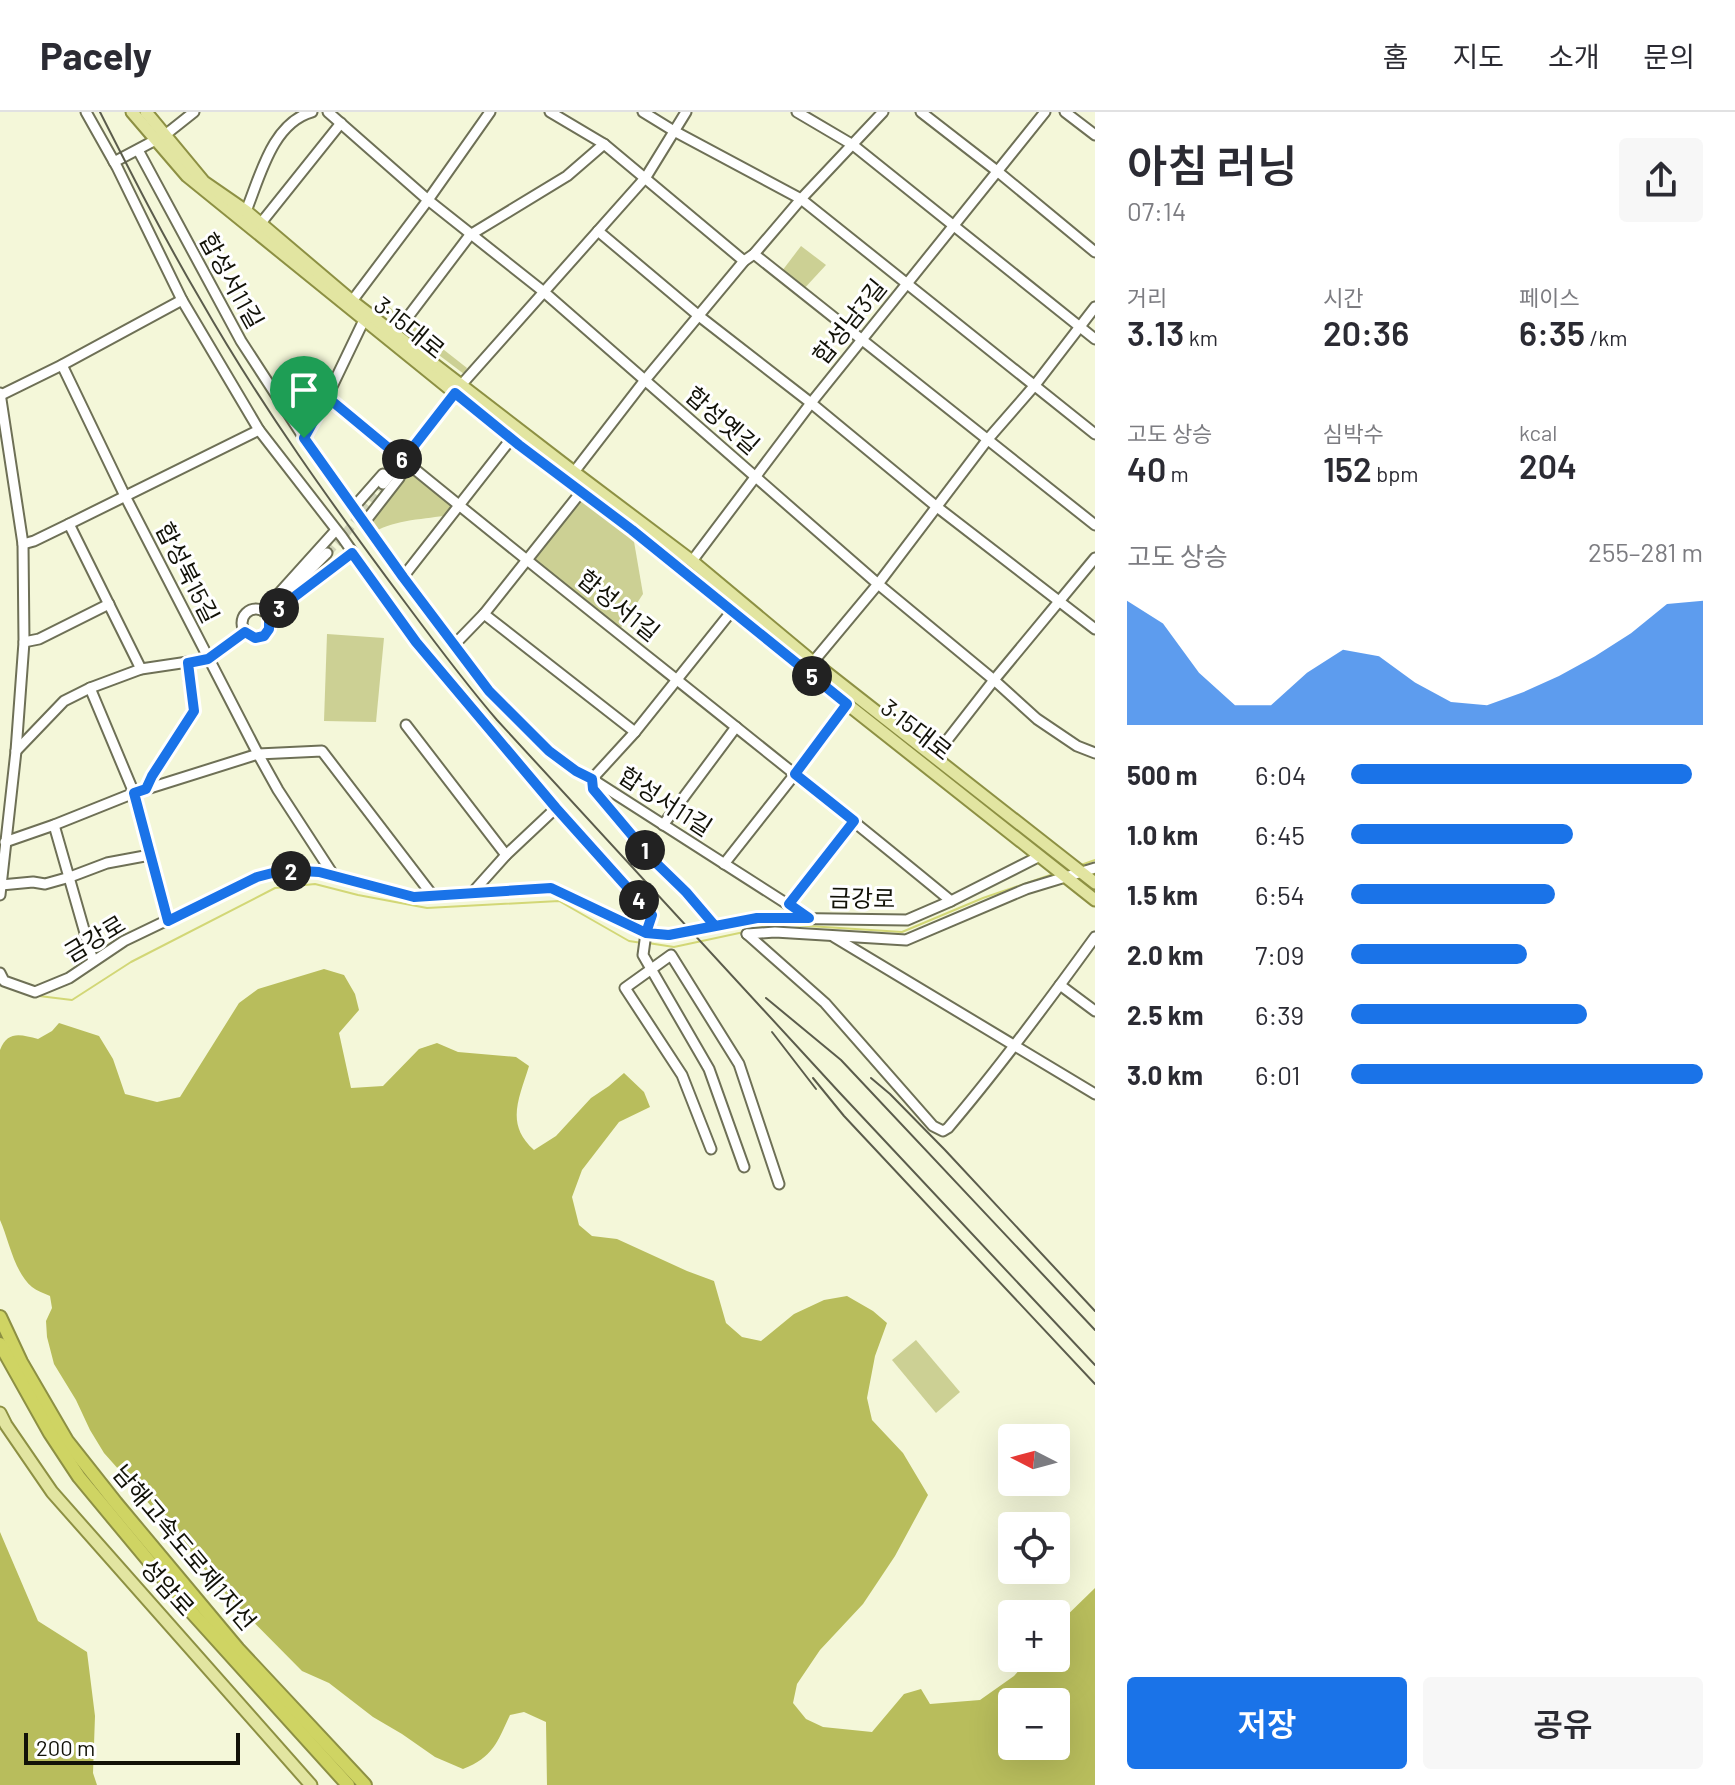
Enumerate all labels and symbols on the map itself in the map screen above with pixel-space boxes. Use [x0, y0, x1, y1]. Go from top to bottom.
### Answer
street label: 합성서11길 [194, 227, 270, 333]
street label: 합성남3길 [806, 273, 892, 369]
street label: 3·15대로 [369, 290, 451, 364]
pin [270, 356, 338, 438]
street label: 합성옛길 [680, 380, 766, 460]
pin: 6 [382, 439, 422, 479]
street label: 합성북15길 [151, 517, 226, 627]
street label: 합성서1길 [572, 563, 666, 647]
pin: 3 [259, 588, 299, 628]
pin: 5 [792, 656, 832, 696]
street label: 3·15대로 [876, 692, 958, 766]
street label: 합성서11길 [614, 760, 718, 842]
pin: 1 [625, 830, 665, 870]
pin: 2 [271, 851, 311, 891]
pin: 4 [619, 880, 659, 920]
street label: 금강로 [829, 882, 895, 913]
street label: 금강로 [58, 908, 130, 967]
north arrow [998, 1424, 1070, 1496]
street label: 남해고속도로제1지선 [107, 1458, 263, 1636]
street label: 성암로 [135, 1553, 201, 1621]
scale bar [24, 1729, 240, 1765]

